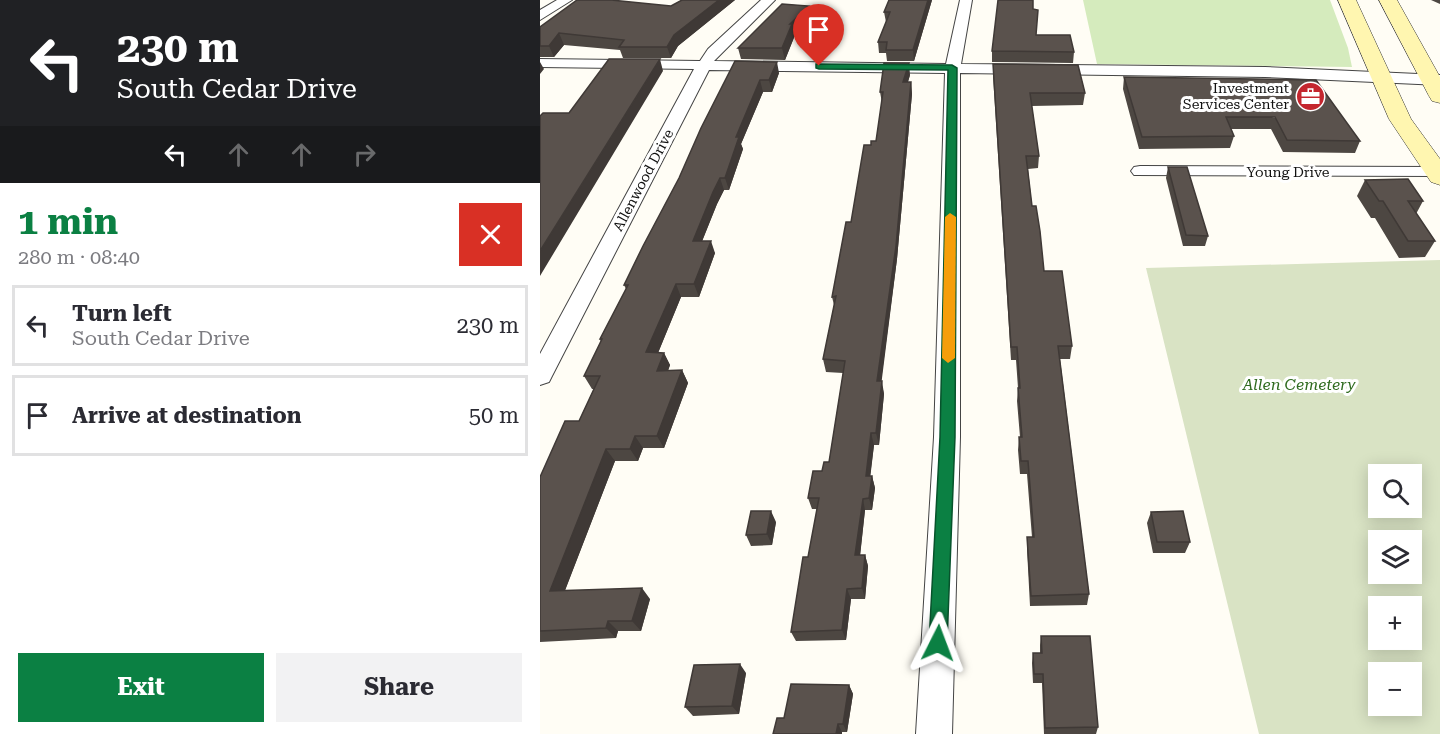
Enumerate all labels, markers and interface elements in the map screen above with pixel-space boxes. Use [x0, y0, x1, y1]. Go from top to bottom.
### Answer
pin [793, 4, 844, 66]
icon: arrive [802, 13, 835, 46]
text: 230 m [117, 23, 239, 72]
icon: left [18, 24, 96, 102]
text: South Cedar Drive [117, 73, 357, 105]
place label: Investment Services Center [1183, 80, 1289, 112]
office icon: Investment Services Center [1294, 80, 1326, 112]
street label: Allenwood Drive [609, 126, 677, 234]
icon: left [159, 138, 192, 171]
icon: ahead [222, 138, 255, 171]
icon: ahead [285, 138, 318, 171]
icon: right [348, 138, 381, 171]
street label: Young Drive [1247, 164, 1330, 180]
text: 1 min [18, 201, 118, 243]
button: close [459, 203, 522, 266]
text: 280 m · 08:40 [18, 245, 140, 269]
text: Turn left [72, 301, 172, 326]
icon: left [21, 309, 54, 342]
text: 230 m [456, 313, 519, 338]
text: South Cedar Drive [72, 326, 250, 350]
park label: Allen Cemetery [1242, 375, 1356, 394]
icon: arrive [21, 399, 54, 432]
text: Arrive at destination [72, 403, 301, 428]
text: 50 m [469, 403, 519, 428]
map controls [1368, 464, 1422, 716]
button: search [1368, 464, 1422, 518]
button: layers [1368, 530, 1422, 584]
button: + [1368, 596, 1422, 650]
position arrow [906, 611, 970, 675]
button: Exit [18, 653, 264, 722]
button: Share [276, 653, 522, 722]
button: − [1368, 662, 1422, 716]

